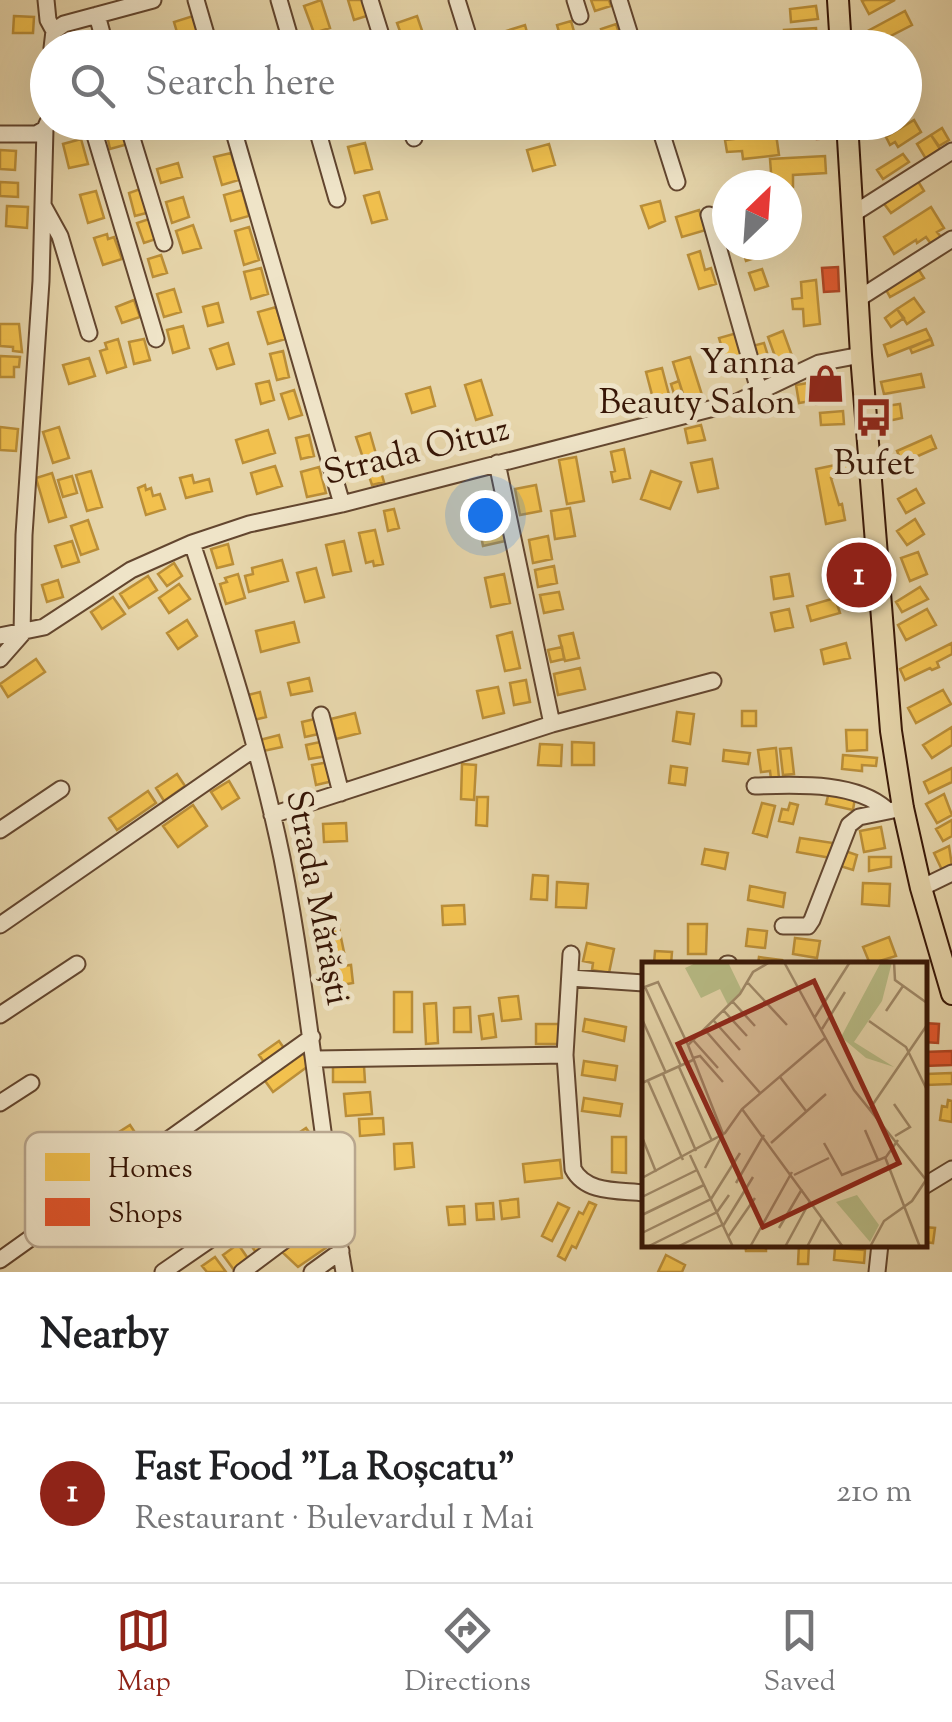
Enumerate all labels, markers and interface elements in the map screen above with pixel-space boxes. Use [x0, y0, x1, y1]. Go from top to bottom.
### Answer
search box [30, 30, 922, 140]
icon: search [65, 58, 120, 113]
text: Search here [145, 58, 336, 112]
north arrow [712, 170, 802, 260]
place label: Yanna Beauty Salon [599, 339, 796, 430]
shop icon: Yanna Beauty Salon [805, 363, 847, 405]
bus stop icon: Bufet [853, 397, 895, 439]
street label: Strada Oituz [319, 405, 515, 501]
place label: Bufet [833, 440, 915, 491]
your location [460, 490, 511, 541]
pin: 1 [826, 538, 892, 612]
street label: Strada Mărăști [270, 786, 362, 1010]
inset map [642, 962, 927, 1247]
legend [25, 1132, 355, 1247]
text: Homes [108, 1150, 192, 1190]
text: Shops [108, 1195, 182, 1235]
text: Nearby [40, 1307, 169, 1367]
text: Fast Food "La Roșcatu" [135, 1443, 515, 1497]
text: 1 [67, 1470, 78, 1516]
text: 210 m [836, 1470, 912, 1516]
text: Restaurant · Bulevardul 1 Mai [135, 1497, 534, 1543]
tab: Map [116, 1603, 171, 1703]
tab: Directions [404, 1603, 531, 1703]
tab: Saved [764, 1603, 836, 1703]

